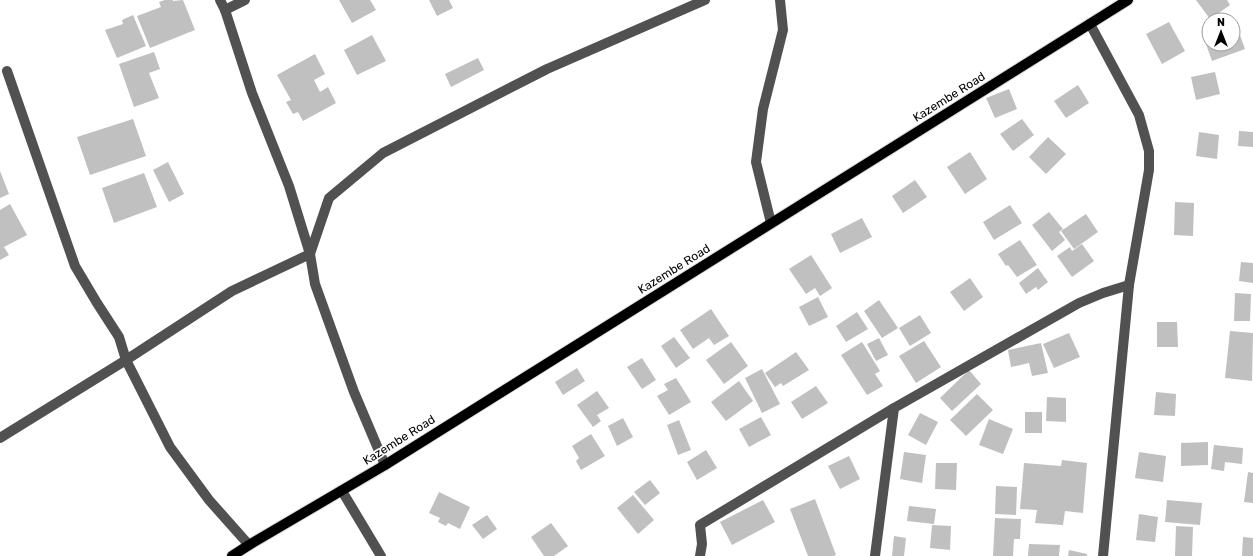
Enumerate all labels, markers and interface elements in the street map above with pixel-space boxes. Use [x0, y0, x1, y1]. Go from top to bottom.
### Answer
north arrow [1201, 12, 1241, 52]
text: N [1217, 16, 1225, 29]
street label: Kazembe Road [910, 69, 988, 125]
street label: Kazembe Road [635, 241, 713, 297]
street label: Kazembe Road [360, 412, 438, 468]

